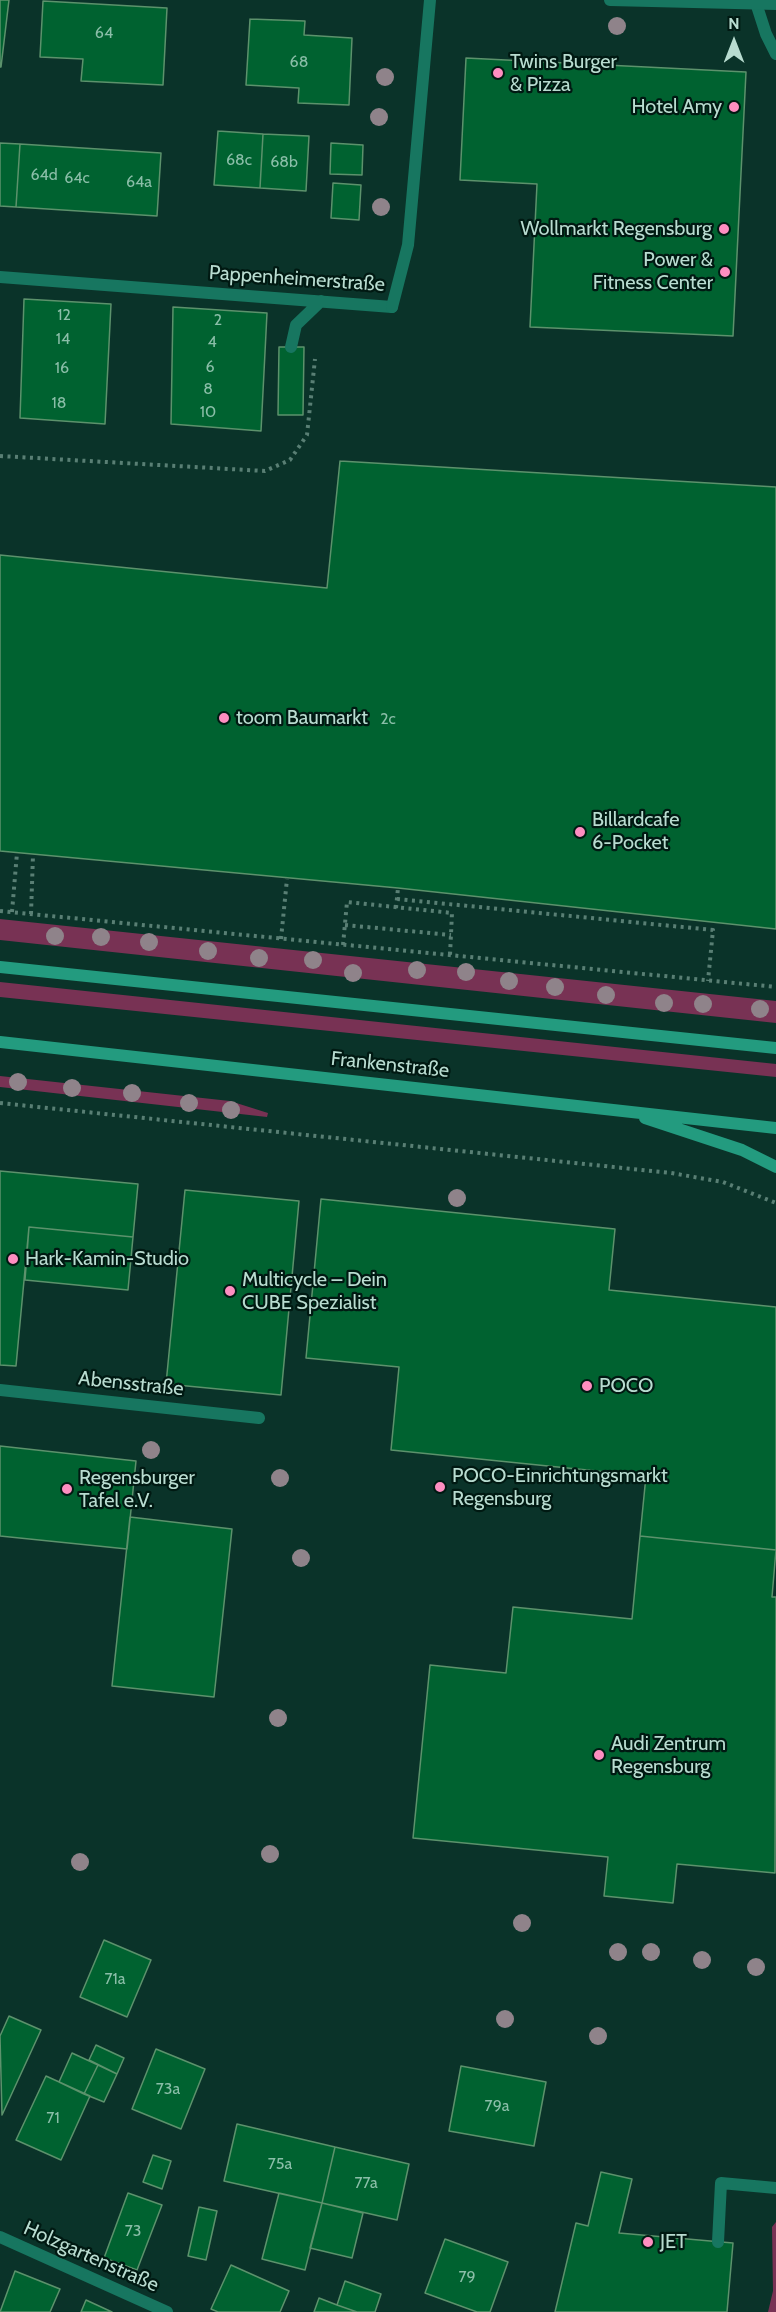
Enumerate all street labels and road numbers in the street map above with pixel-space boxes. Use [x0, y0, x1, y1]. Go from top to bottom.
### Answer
street label: Pappenheimerstraße [208, 261, 386, 297]
street label: Frankenstraße [330, 1047, 450, 1083]
street label: Abensstraße [77, 1367, 185, 1401]
street label: Holzgartenstraße [20, 2216, 162, 2298]

